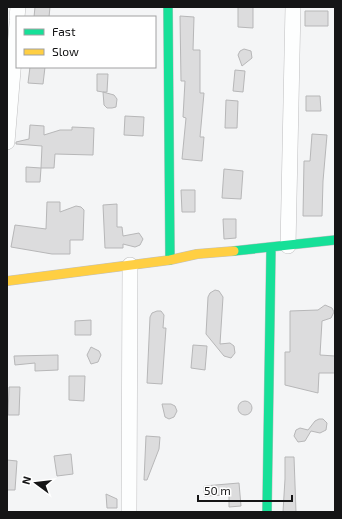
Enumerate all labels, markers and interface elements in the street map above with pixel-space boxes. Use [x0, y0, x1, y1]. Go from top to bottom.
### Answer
legend [16, 16, 156, 68]
text: Fast [52, 24, 76, 38]
text: Slow [52, 44, 79, 58]
north arrow [16, 463, 56, 503]
text: N [19, 475, 33, 486]
scale bar [198, 477, 292, 503]
text: 50 m [204, 483, 231, 497]

